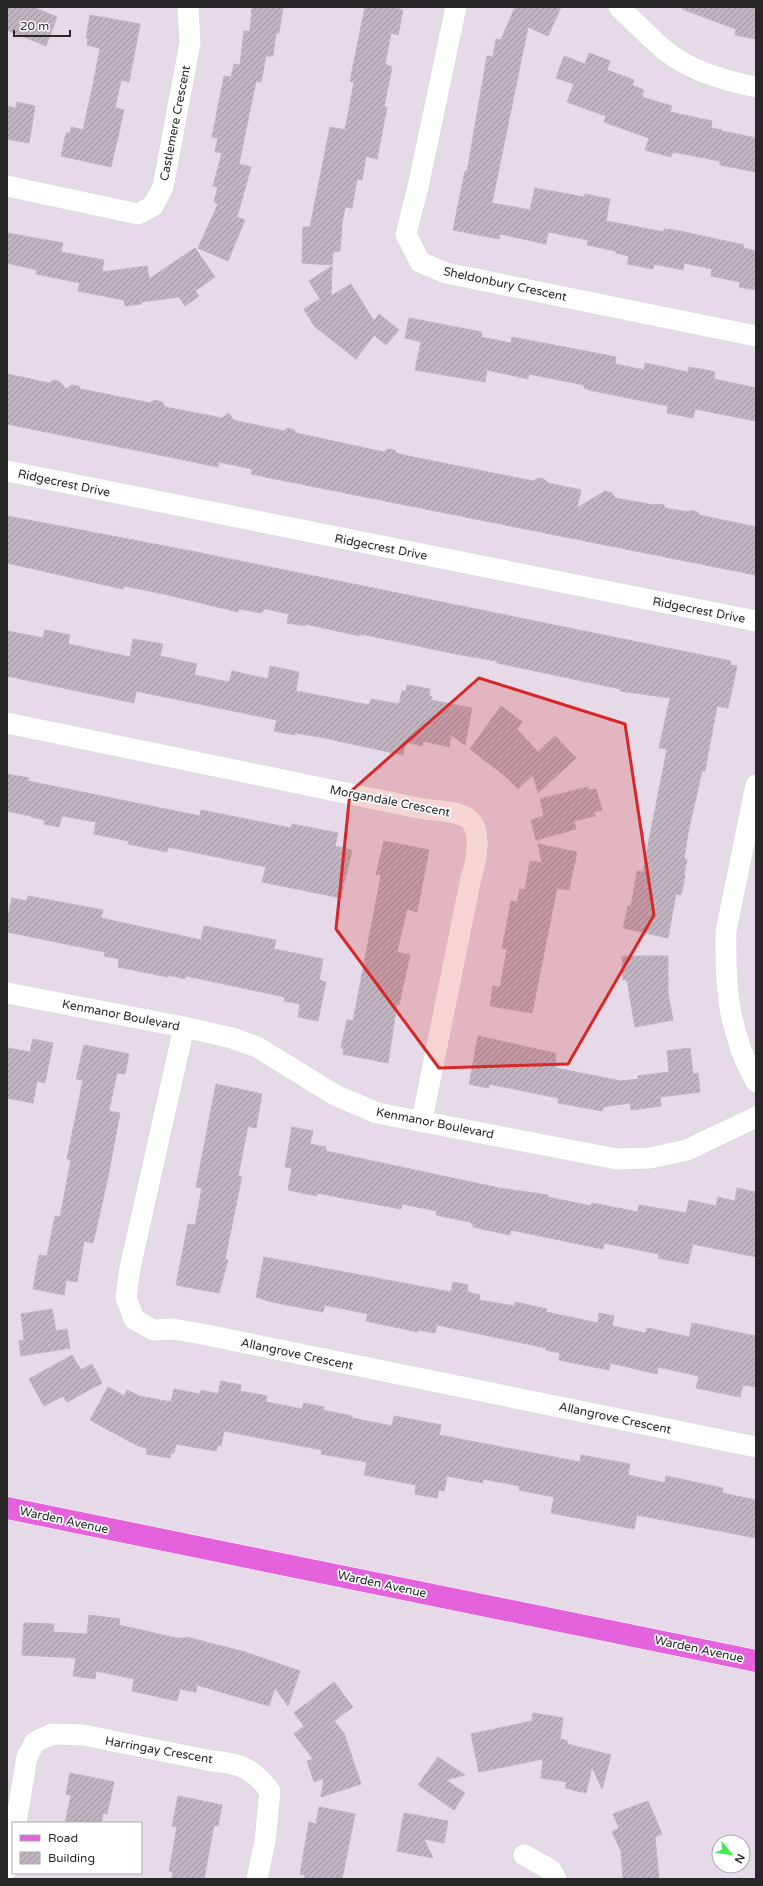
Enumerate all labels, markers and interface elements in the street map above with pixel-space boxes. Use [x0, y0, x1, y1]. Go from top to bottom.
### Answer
scale bar [14, 12, 70, 38]
text: 20 m [20, 19, 49, 33]
street label: Castlemere Crescent [157, 64, 193, 182]
street label: Sheldonbury Crescent [442, 264, 568, 304]
street label: Ridgecrest Drive [17, 466, 112, 500]
street label: Ridgecrest Drive [334, 531, 429, 563]
street label: Ridgecrest Drive [652, 594, 747, 626]
street label: Morgandale Crescent [329, 782, 452, 820]
street label: Kenmanor Boulevard [61, 997, 181, 1033]
street label: Kenmanor Boulevard [375, 1105, 495, 1141]
street label: Allangrove Crescent [240, 1335, 355, 1373]
street label: Allangrove Crescent [558, 1399, 673, 1437]
street label: Warden Avenue [18, 1504, 110, 1536]
street label: Warden Avenue [336, 1568, 428, 1600]
street label: Warden Avenue [653, 1633, 745, 1665]
street label: Harringay Crescent [104, 1734, 214, 1766]
legend [12, 1822, 142, 1874]
text: Road [48, 1831, 78, 1845]
north arrow [711, 1834, 751, 1874]
text: Building [48, 1851, 95, 1865]
text: N [731, 1852, 747, 1866]

